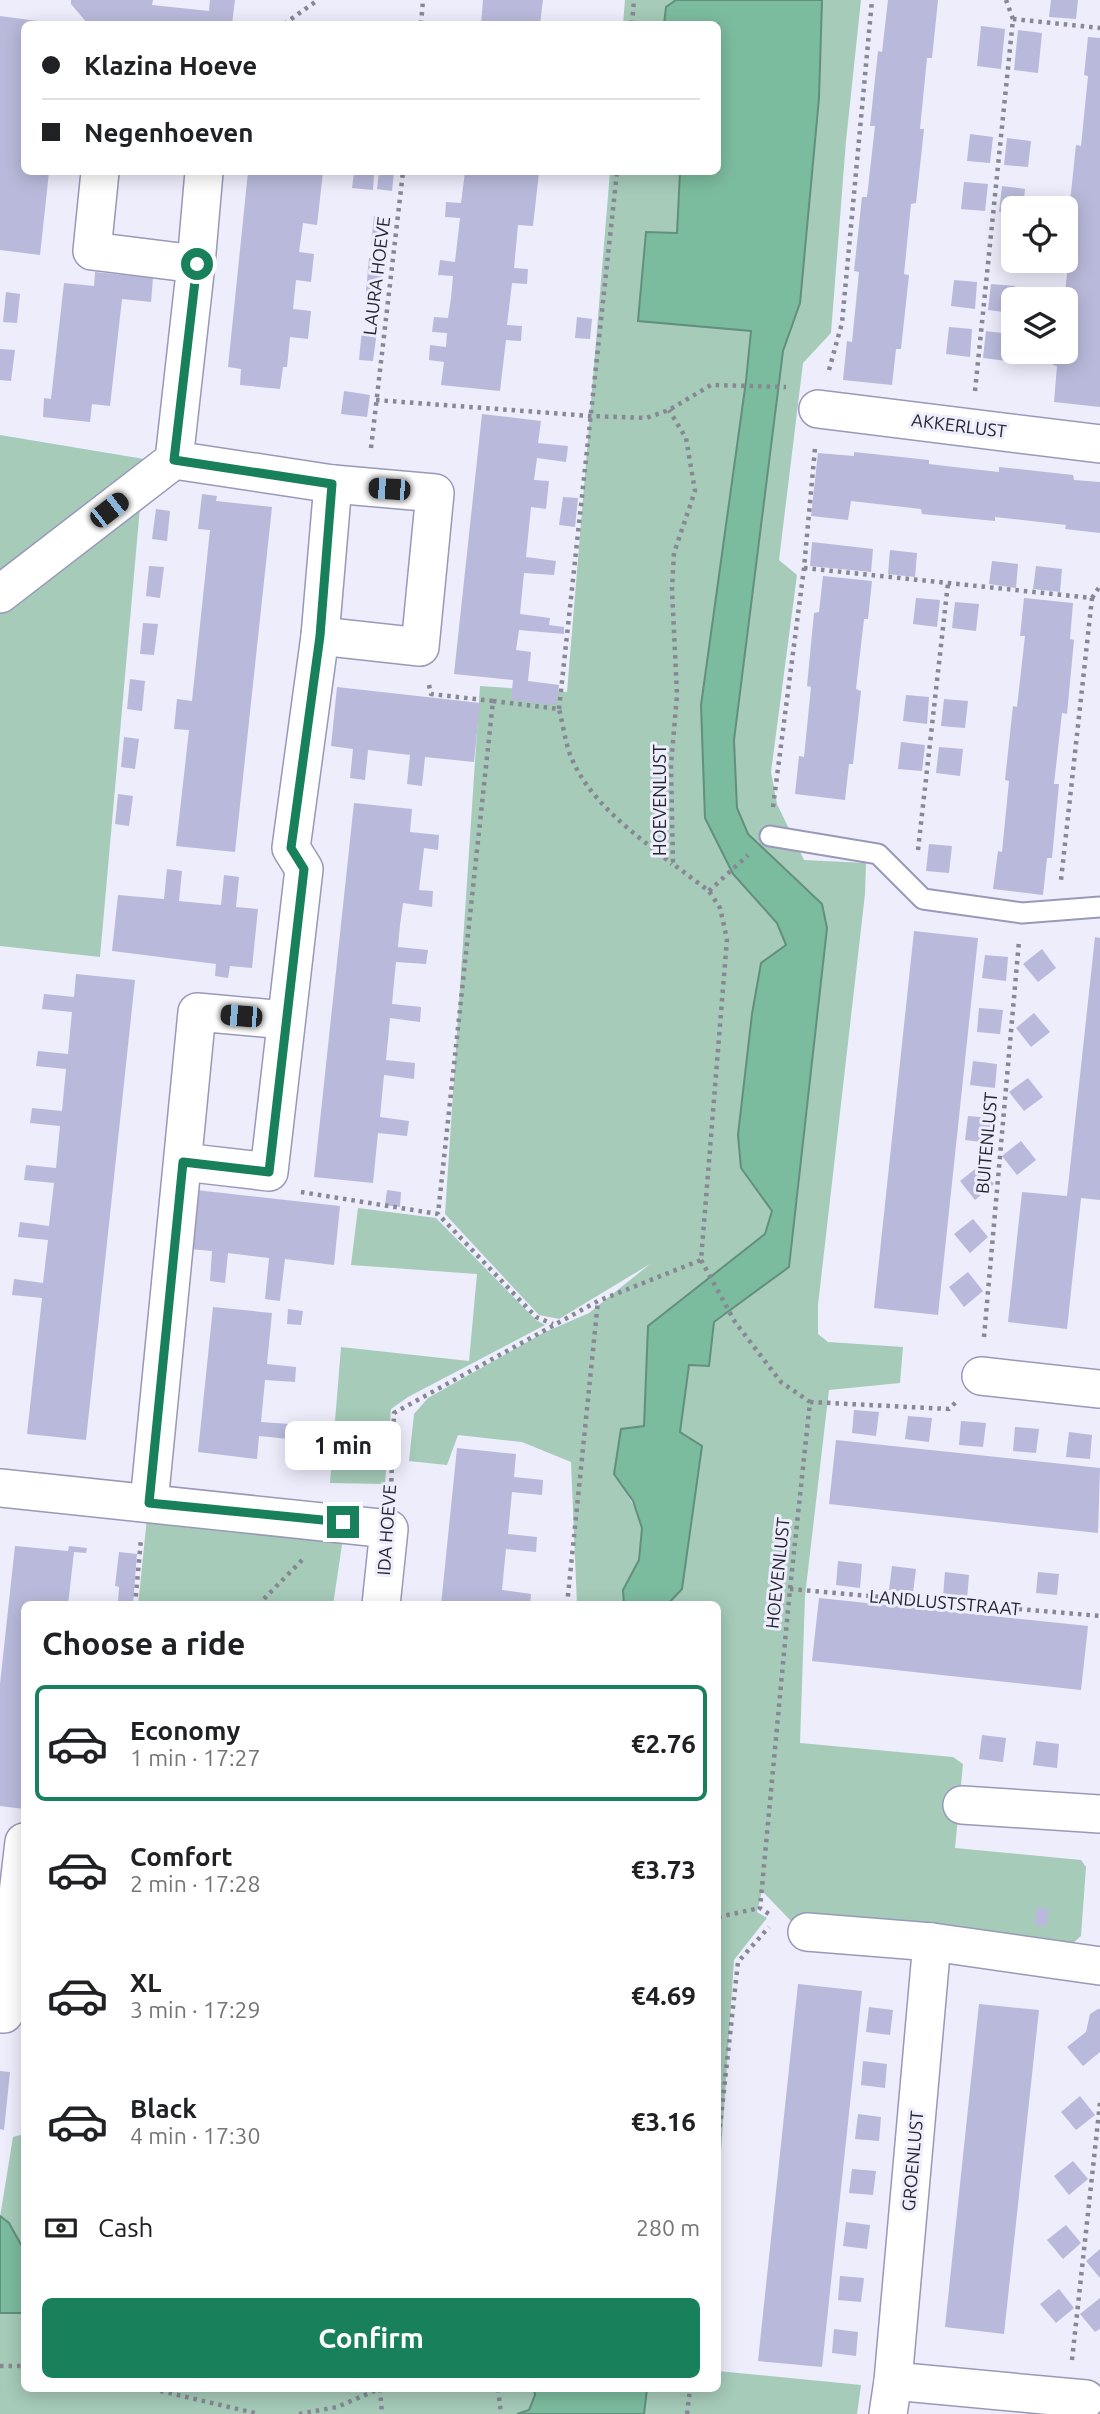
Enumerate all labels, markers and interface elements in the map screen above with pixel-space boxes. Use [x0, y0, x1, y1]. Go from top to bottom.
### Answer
text: Klazina Hoeve [84, 51, 257, 80]
text: Negenhoeven [84, 118, 254, 147]
map controls [1001, 196, 1078, 364]
button: locate [1001, 196, 1078, 273]
street label: LAURA HOEVE [359, 215, 393, 336]
route start [181, 248, 213, 280]
button: layers [1001, 287, 1078, 364]
street label: AKKERLUST [910, 409, 1008, 441]
car [368, 477, 411, 501]
car [86, 489, 133, 531]
street label: HOEVENLUST [649, 744, 669, 856]
car [220, 1004, 263, 1028]
street label: BUITENLUST [972, 1091, 1000, 1195]
callout: 1 min [285, 1420, 401, 1470]
text: 1 min [314, 1433, 372, 1458]
street label: IDA HOEVE [373, 1484, 399, 1576]
route end [327, 1506, 359, 1538]
street label: HOEVENLUST [761, 1516, 793, 1630]
street label: LANDLUSTSTRAAT [869, 1585, 1022, 1619]
text: Choose a ride [42, 1625, 245, 1661]
icon: car [46, 1712, 109, 1775]
text: Economy [130, 1716, 240, 1745]
text: €2.76 [631, 1729, 696, 1758]
text: 1 min · 17:27 [130, 1745, 261, 1770]
icon: car [46, 1838, 109, 1901]
text: Comfort [130, 1842, 233, 1871]
text: €3.73 [631, 1855, 696, 1884]
text: 2 min · 17:28 [130, 1871, 261, 1896]
icon: car [46, 1964, 109, 2027]
text: XL [130, 1968, 161, 1997]
text: €4.69 [631, 1981, 696, 2010]
text: 3 min · 17:29 [130, 1997, 261, 2022]
icon: car [46, 2090, 109, 2153]
text: Black [130, 2094, 197, 2123]
text: €3.16 [631, 2107, 696, 2136]
street label: GROENLUST [898, 2110, 926, 2212]
text: 4 min · 17:30 [130, 2123, 261, 2148]
icon: cash [42, 2209, 80, 2247]
text: Cash [98, 2213, 153, 2242]
text: 280 m [636, 2215, 700, 2240]
button: Confirm [42, 2298, 700, 2378]

